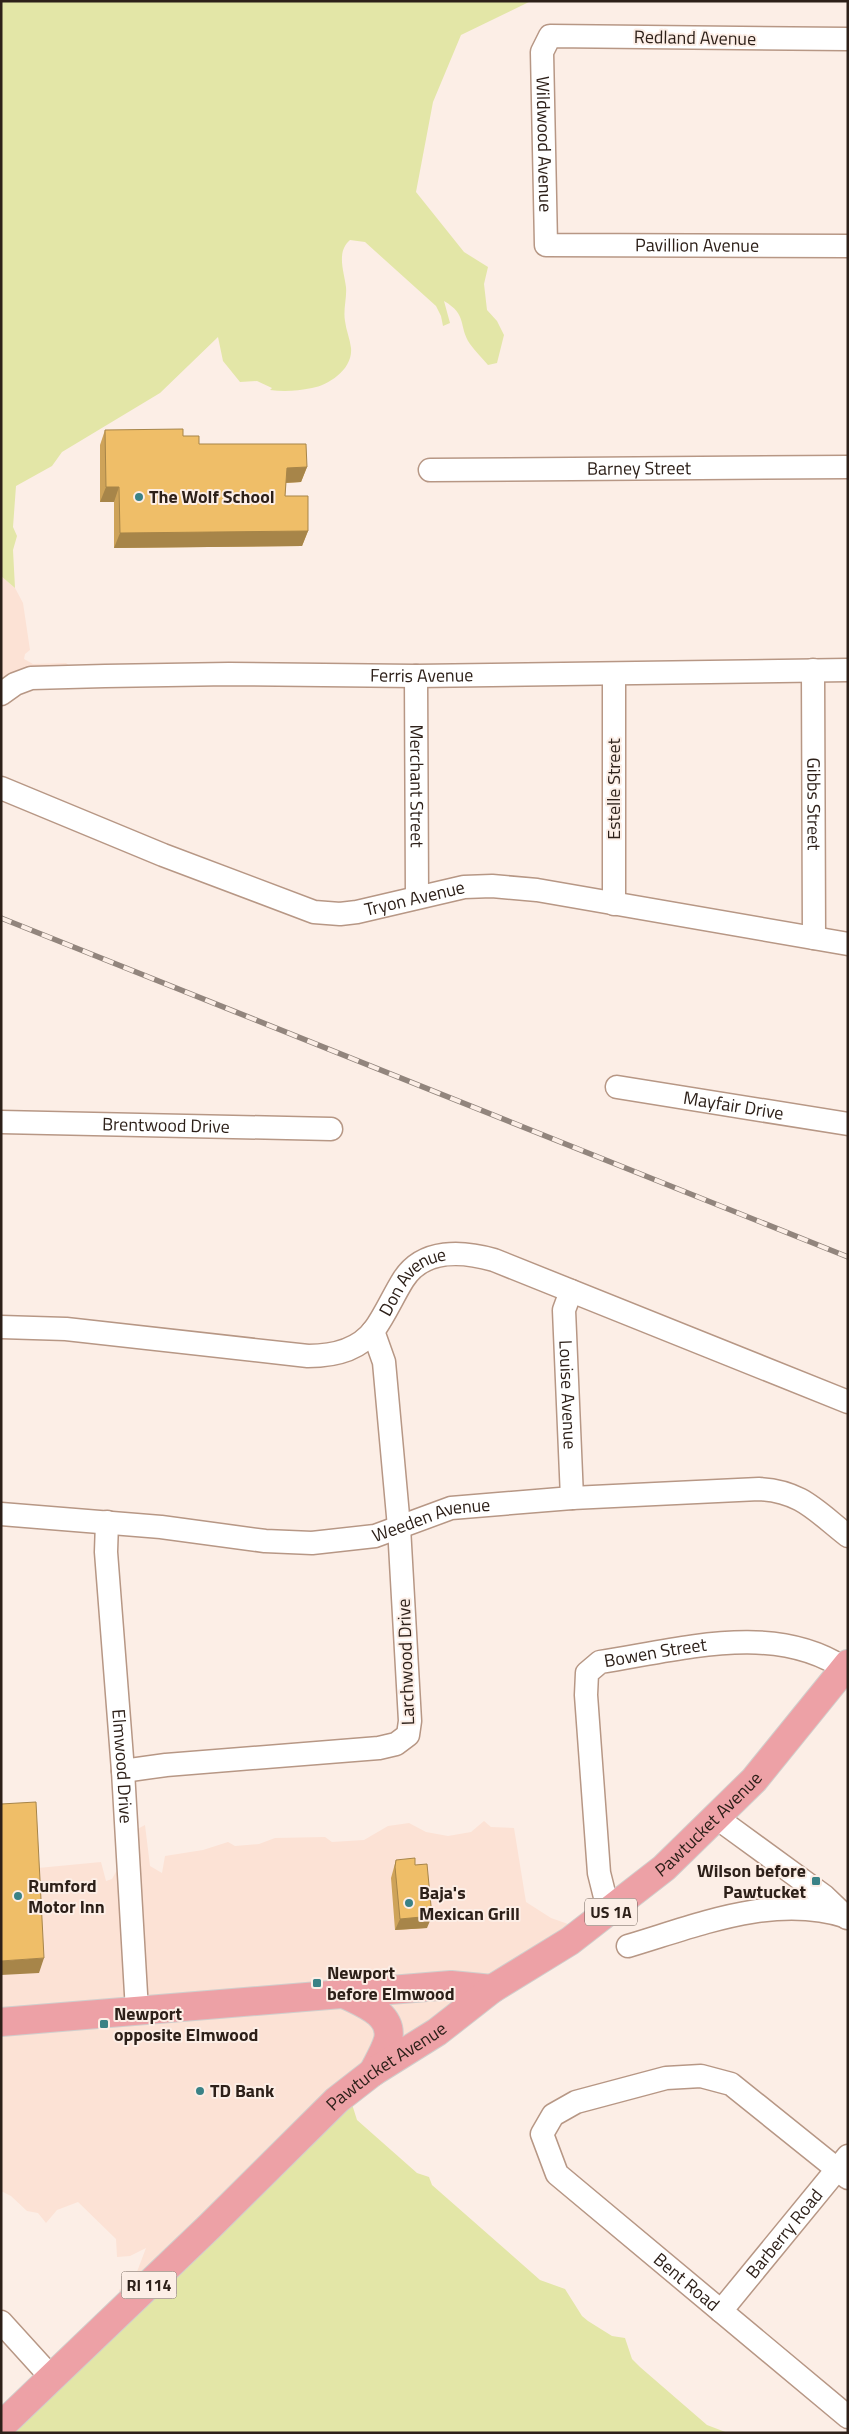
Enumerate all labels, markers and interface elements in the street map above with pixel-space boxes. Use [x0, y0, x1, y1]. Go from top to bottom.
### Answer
street label: Redland Avenue [634, 23, 756, 52]
street label: Wildwood Avenue [530, 76, 559, 212]
street label: Pavillion Avenue [635, 231, 759, 259]
street label: Barney Street [587, 454, 692, 482]
place label: The Wolf School [149, 483, 275, 510]
marker: The Wolf School [133, 491, 145, 503]
street label: Ferris Avenue [370, 661, 474, 689]
street label: Merchant Street [403, 724, 431, 848]
street label: Estelle Street [600, 738, 627, 840]
street label: Gibbs Street [800, 758, 828, 851]
street label: Tryon Avenue [362, 873, 467, 923]
street label: Mayfair Drive [681, 1084, 786, 1127]
street label: Brentwood Drive [102, 1110, 230, 1140]
street label: Don Avenue [372, 1241, 448, 1321]
street label: Louise Avenue [552, 1339, 584, 1450]
street label: Weeden Avenue [368, 1491, 491, 1549]
street label: Larchwood Drive [390, 1598, 421, 1726]
street label: Bowen Street [602, 1631, 709, 1674]
street label: Elmwood Drive [105, 1708, 140, 1824]
street label: Pawtucket Avenue [649, 1766, 769, 1883]
place label: Wilson before Pawtucket [697, 1857, 806, 1905]
place label: Rumford Motor Inn [28, 1872, 105, 1920]
marker: Wilson before Pawtucket [810, 1875, 822, 1887]
place label: Baja's Mexican Grill [419, 1879, 520, 1927]
marker: Rumford Motor Inn [12, 1890, 24, 1902]
marker: Baja's Mexican Grill [403, 1897, 415, 1909]
road number: US 1A [585, 1898, 637, 1925]
place label: Newport before Elmwood [327, 1959, 455, 2007]
marker: Newport before Elmwood [311, 1977, 323, 1989]
place label: Newport opposite Elmwood [114, 2000, 258, 2048]
street label: Pawtucket Avenue [320, 2015, 452, 2117]
marker: Newport opposite Elmwood [98, 2018, 110, 2030]
place label: TD Bank [210, 2077, 275, 2104]
marker: TD Bank [194, 2085, 206, 2097]
street label: Barberry Road [739, 2183, 829, 2284]
street label: Bent Road [648, 2246, 726, 2317]
road number: RI 114 [122, 2272, 176, 2298]

